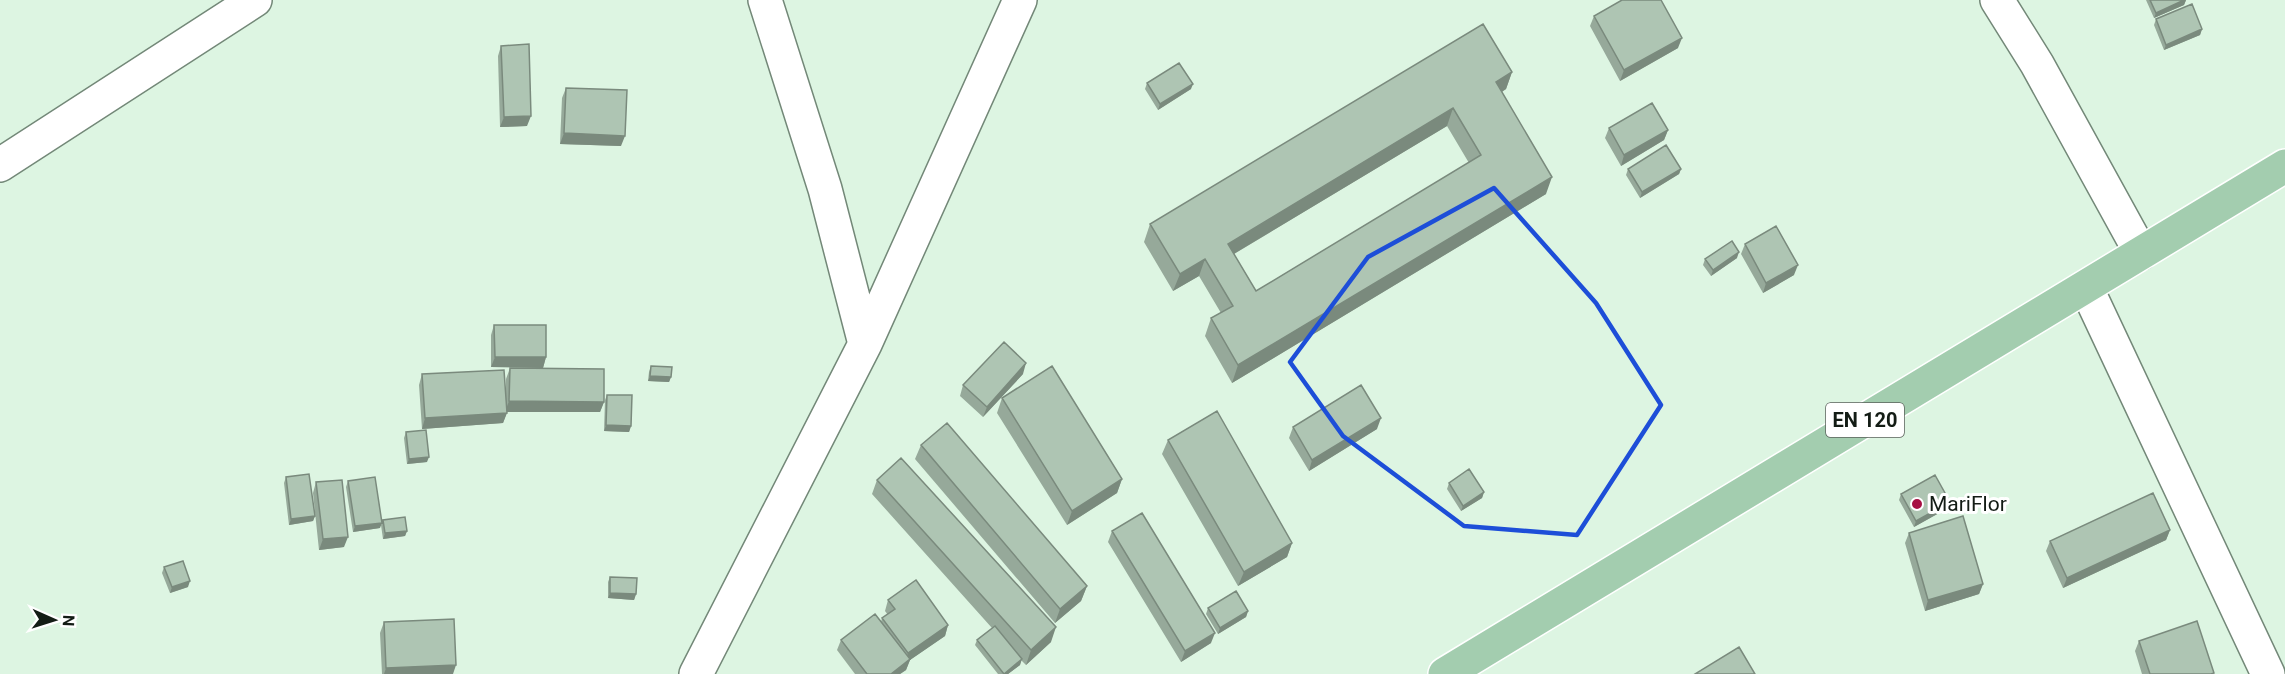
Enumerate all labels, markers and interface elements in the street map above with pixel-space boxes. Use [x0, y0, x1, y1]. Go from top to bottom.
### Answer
road number: EN 120 [1826, 403, 1904, 437]
place label: MariFlor [1929, 492, 2007, 516]
marker: MariFlor [1910, 497, 1924, 511]
north arrow [24, 590, 84, 650]
text: N [59, 615, 78, 627]

